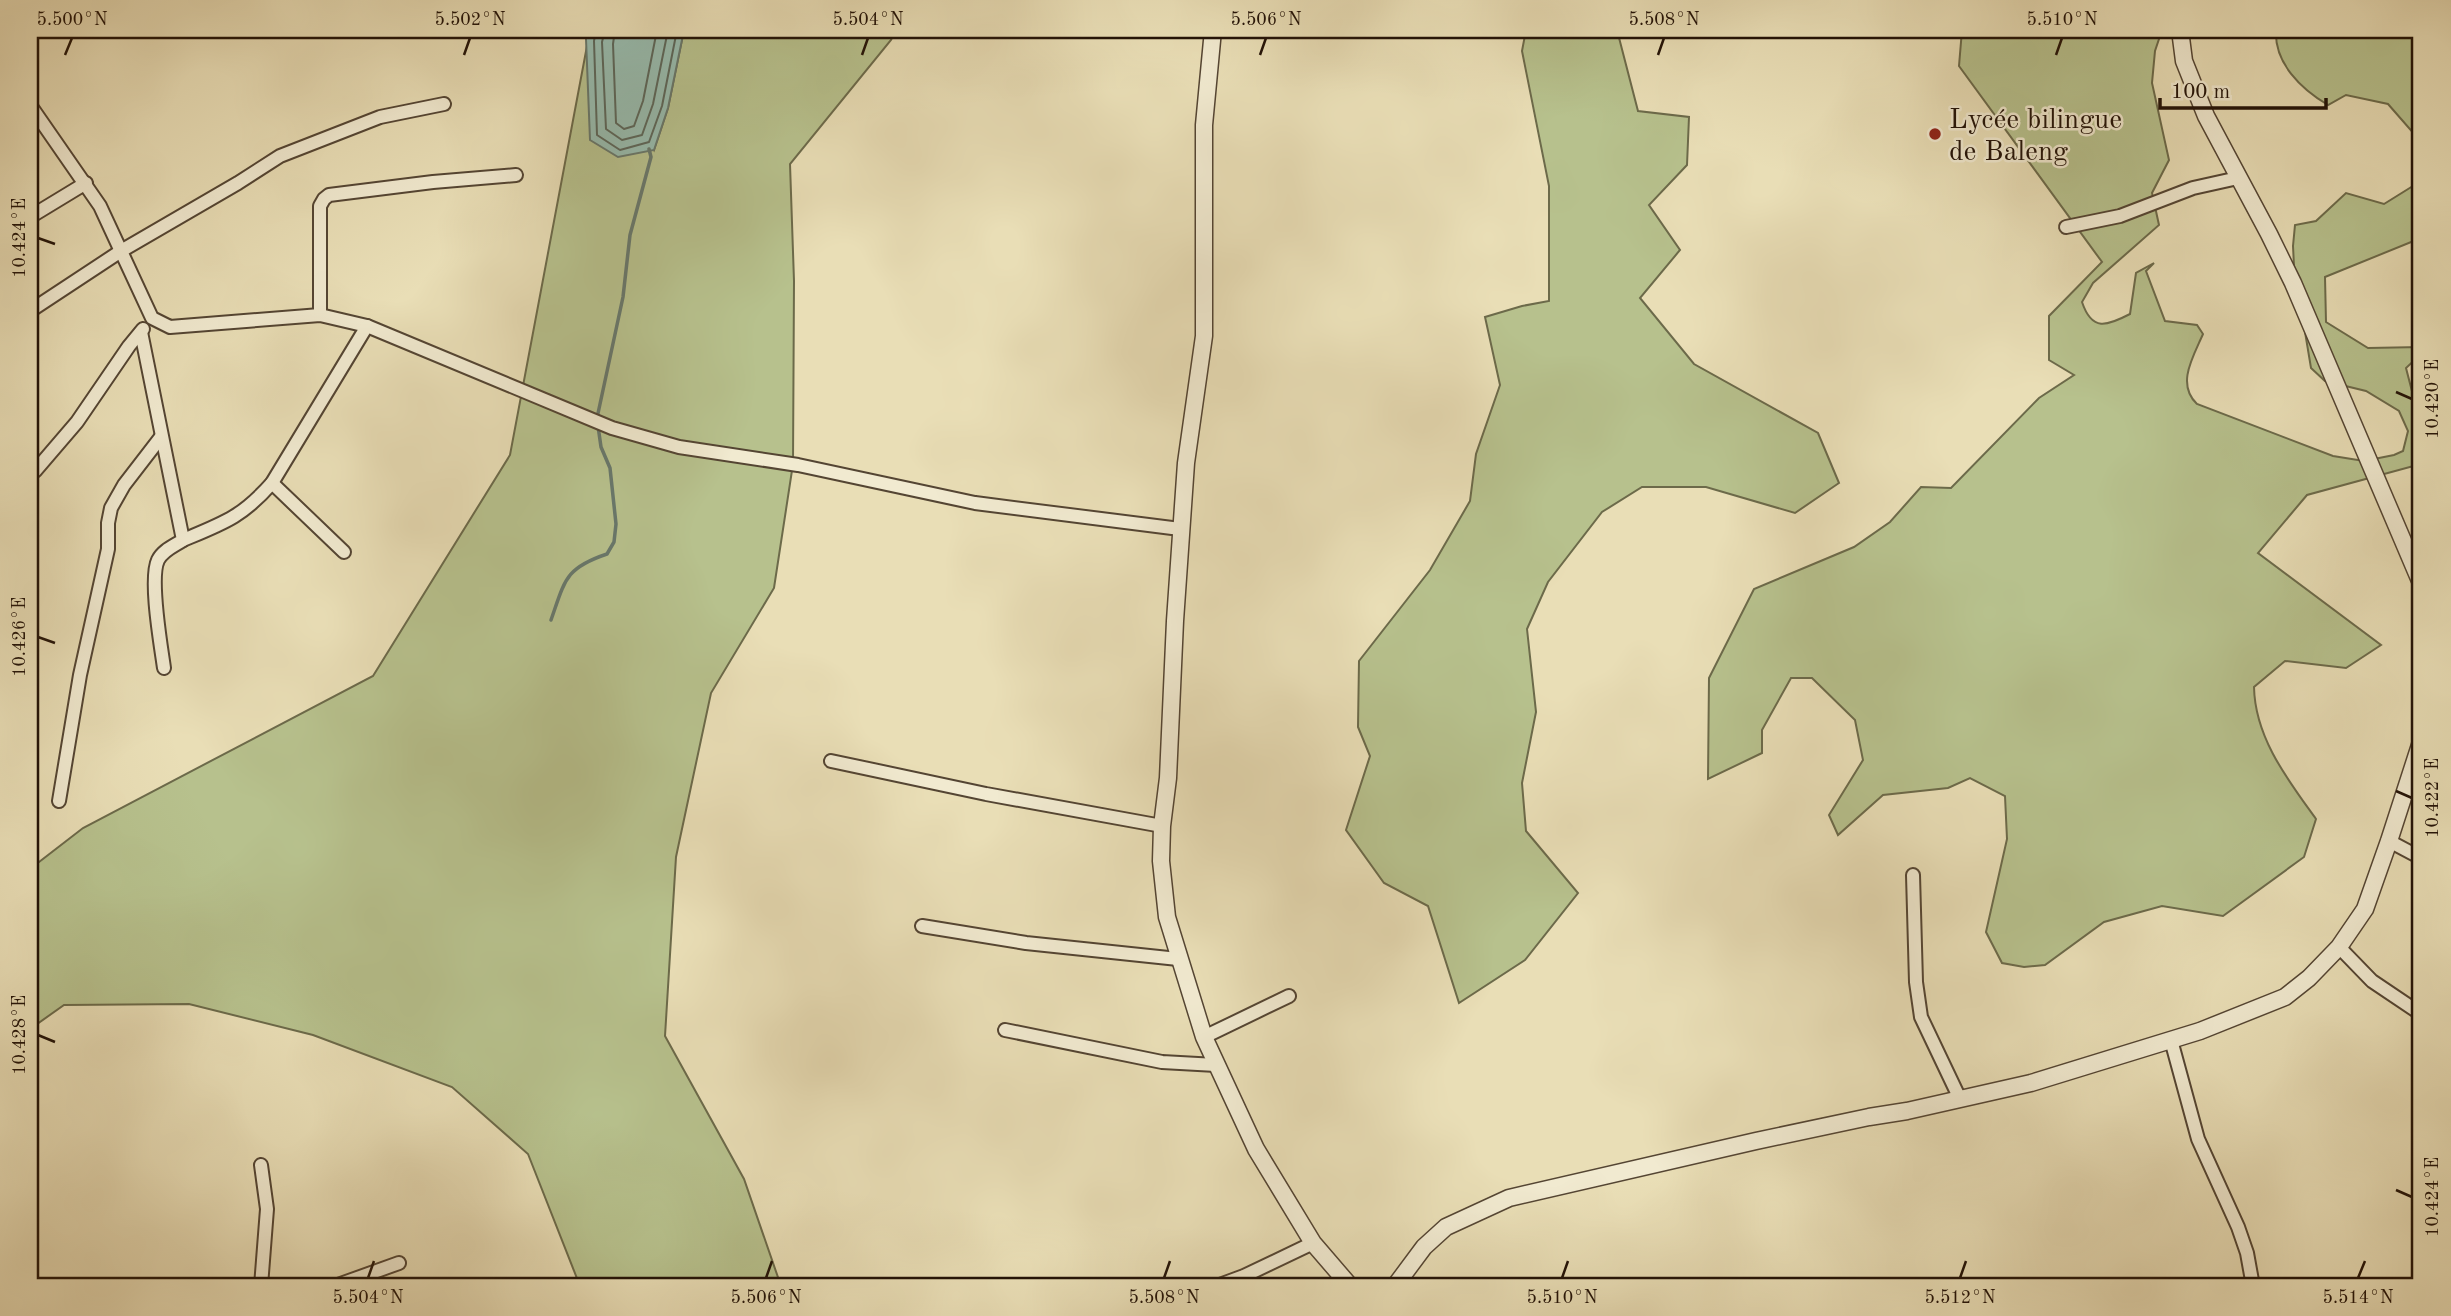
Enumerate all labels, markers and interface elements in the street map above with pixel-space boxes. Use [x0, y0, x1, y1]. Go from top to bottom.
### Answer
text: 5.500°N [36, 11, 108, 29]
text: 5.502°N [434, 11, 506, 29]
text: 5.504°N [832, 11, 904, 29]
text: 5.506°N [1230, 11, 1302, 29]
text: 5.508°N [1628, 11, 1700, 29]
text: 5.510°N [2026, 11, 2098, 29]
scale bar [2160, 66, 2327, 110]
text: 100 m [2171, 82, 2230, 103]
place label: Lycée bilingue de Baleng [1949, 107, 2122, 167]
marker: Lycée bilingue de Baleng [1927, 126, 1943, 142]
text: 10.424°E [11, 198, 29, 278]
text: 10.420°E [2424, 359, 2442, 439]
text: 10.426°E [11, 597, 29, 677]
text: 10.422°E [2424, 758, 2442, 838]
text: 10.428°E [11, 995, 29, 1075]
text: 10.424°E [2424, 1157, 2442, 1237]
text: 5.504°N [332, 1289, 404, 1307]
text: 5.506°N [730, 1289, 802, 1307]
text: 5.508°N [1128, 1289, 1200, 1307]
text: 5.510°N [1526, 1289, 1598, 1307]
text: 5.512°N [1924, 1289, 1996, 1307]
text: 5.514°N [2322, 1289, 2394, 1307]

